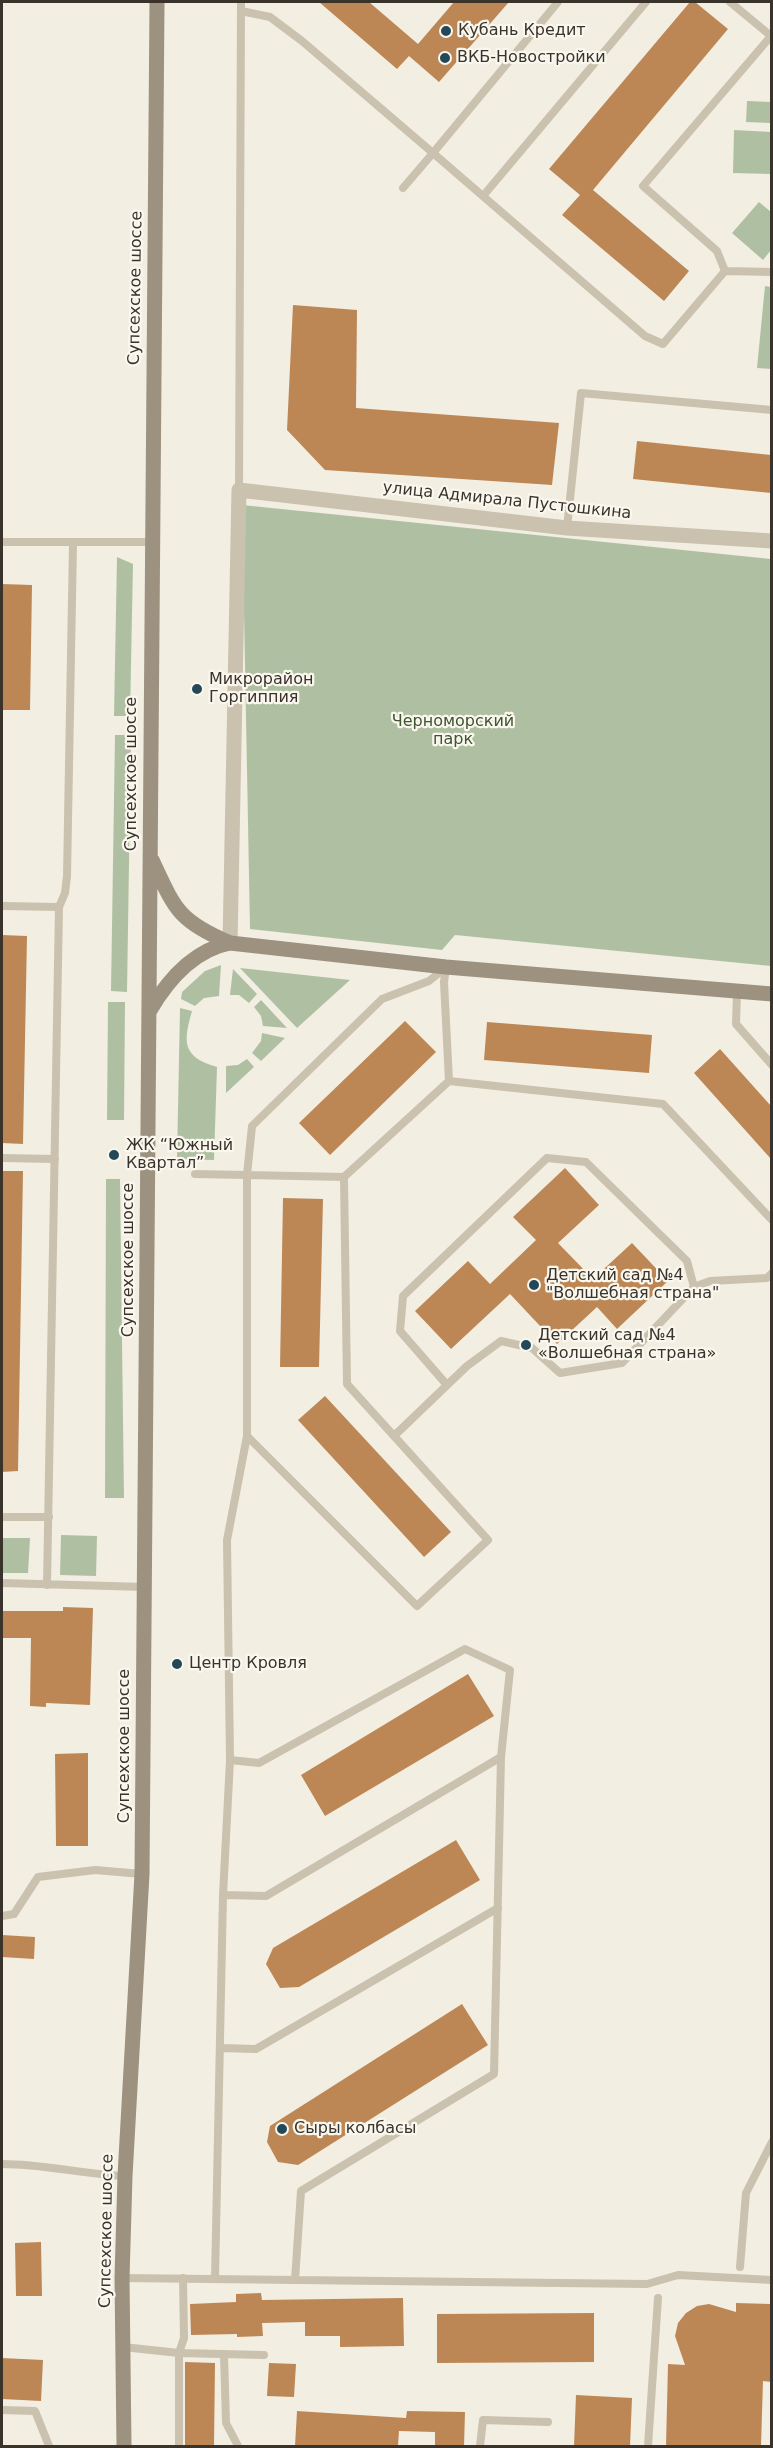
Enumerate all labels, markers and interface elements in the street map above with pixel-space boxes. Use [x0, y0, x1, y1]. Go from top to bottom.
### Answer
place label: Кубань Кредит [458, 21, 586, 41]
marker: Кубань Кредит [439, 24, 453, 38]
place label: ВКБ-Новостройки [457, 48, 606, 68]
marker: ВКБ-Новостройки [438, 51, 452, 65]
street label: Супсехское шоссе [125, 211, 147, 365]
street label: улица Адмирала Пустошкина [382, 478, 632, 524]
place label: Микрорайон Горгиппия [209, 670, 313, 708]
marker: Микрорайон Горгиппия [190, 682, 204, 696]
street label: Супсехское шоссе [122, 697, 142, 851]
park label: Черноморский парк [392, 712, 514, 750]
place label: ЖК “Южный Квартал” [126, 1136, 233, 1174]
marker: ЖК “Южный Квартал” [107, 1148, 121, 1162]
street label: Супсехское шоссе [119, 1183, 139, 1337]
place label: Детский сад №4 "Волшебная страна" [546, 1266, 719, 1304]
marker: Детский сад №4 "Волшебная страна" [527, 1278, 541, 1292]
place label: Детский сад №4 «Волшебная страна» [538, 1326, 716, 1364]
marker: Детский сад №4 «Волшебная страна» [519, 1338, 533, 1352]
place label: Центр Кровля [189, 1654, 307, 1674]
marker: Центр Кровля [170, 1657, 184, 1671]
street label: Супсехское шоссе [115, 1669, 135, 1823]
place label: Сыры колбасы [294, 2119, 416, 2139]
marker: Сыры колбасы [275, 2122, 289, 2136]
street label: Супсехское шоссе [96, 2154, 118, 2308]

